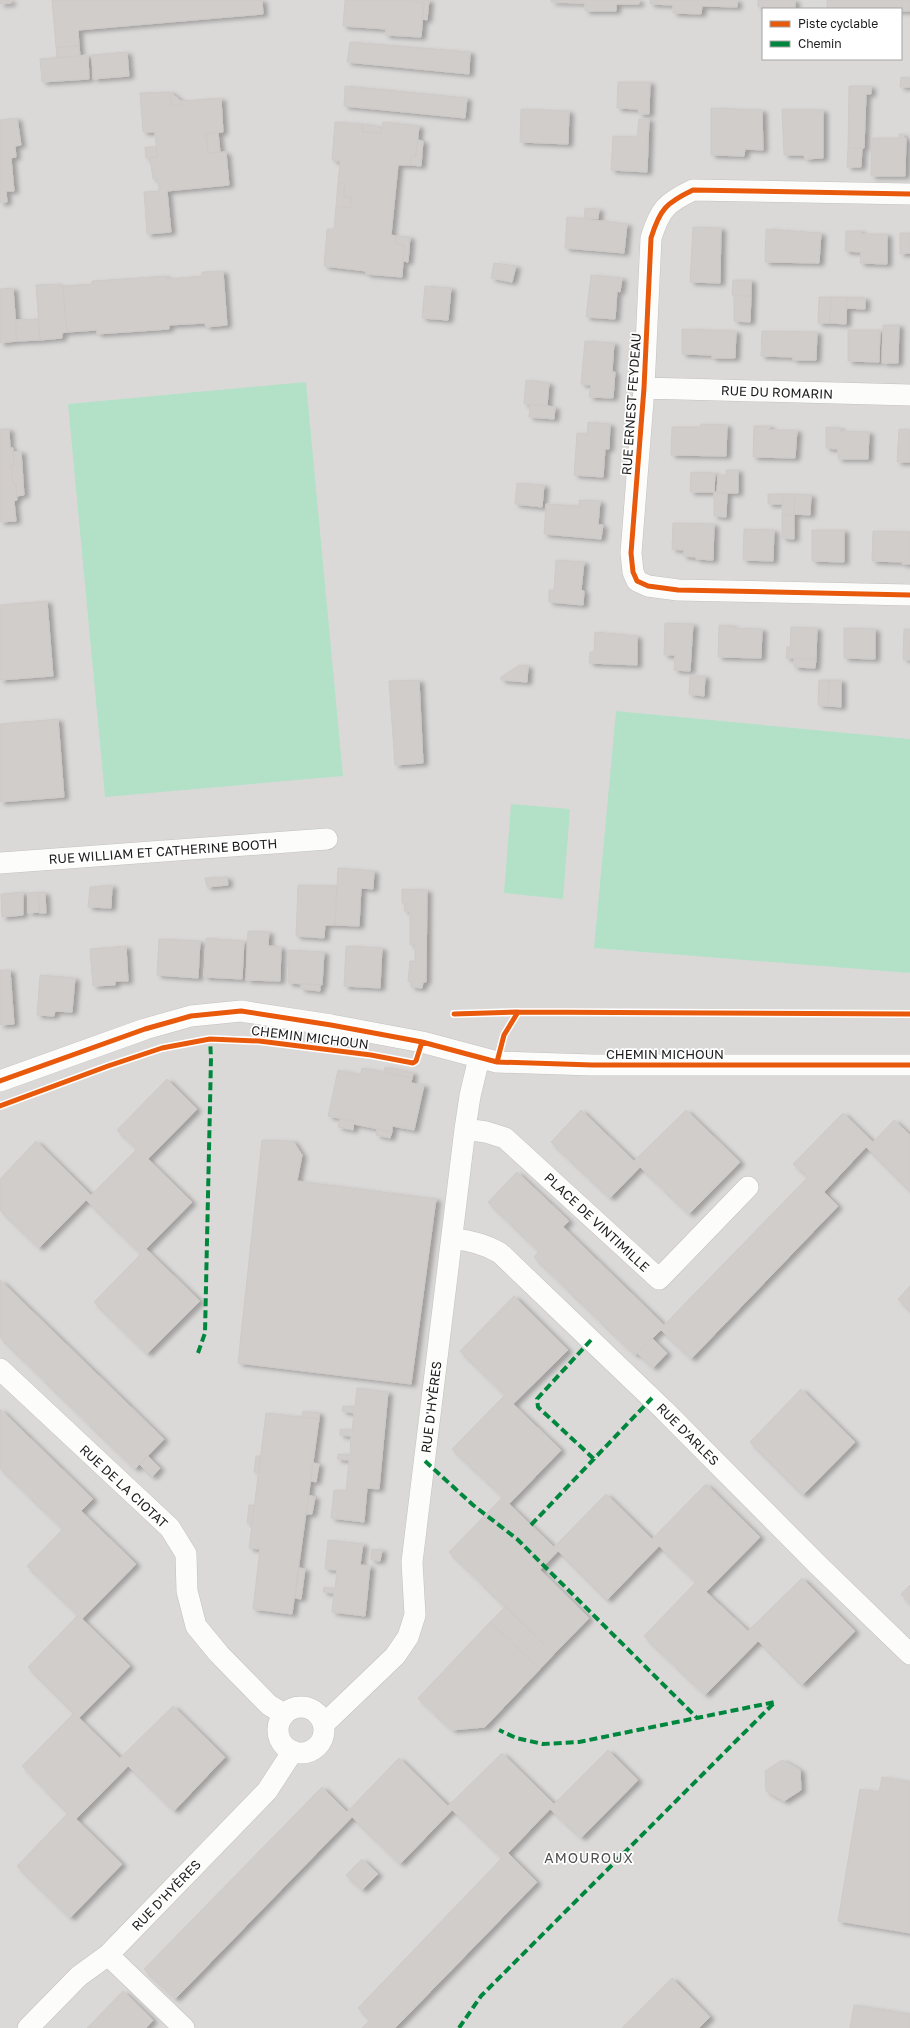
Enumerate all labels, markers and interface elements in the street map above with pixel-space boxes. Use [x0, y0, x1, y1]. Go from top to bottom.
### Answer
legend [762, 8, 902, 60]
text: Piste cyclable [798, 16, 878, 31]
text: Chemin [798, 36, 842, 51]
street label: RUE ERNEST FEYDEAU [618, 332, 644, 476]
street label: RUE DU ROMARIN [721, 382, 833, 402]
street label: RUE WILLIAM ET CATHERINE BOOTH [48, 835, 278, 867]
street label: CHEMIN MICHOUN [250, 1022, 370, 1052]
street label: CHEMIN MICHOUN [606, 1046, 724, 1062]
street label: PLACE DE VINTIMILLE [541, 1169, 653, 1275]
street label: RUE D'HYÈRES [417, 1360, 445, 1454]
street label: RUE D'ARLES [654, 1400, 722, 1468]
street label: RUE DE LA CIOTAT [77, 1441, 171, 1531]
district label: AMOUROUX [544, 1849, 634, 1866]
street label: RUE D'HYÈRES [128, 1856, 204, 1934]

